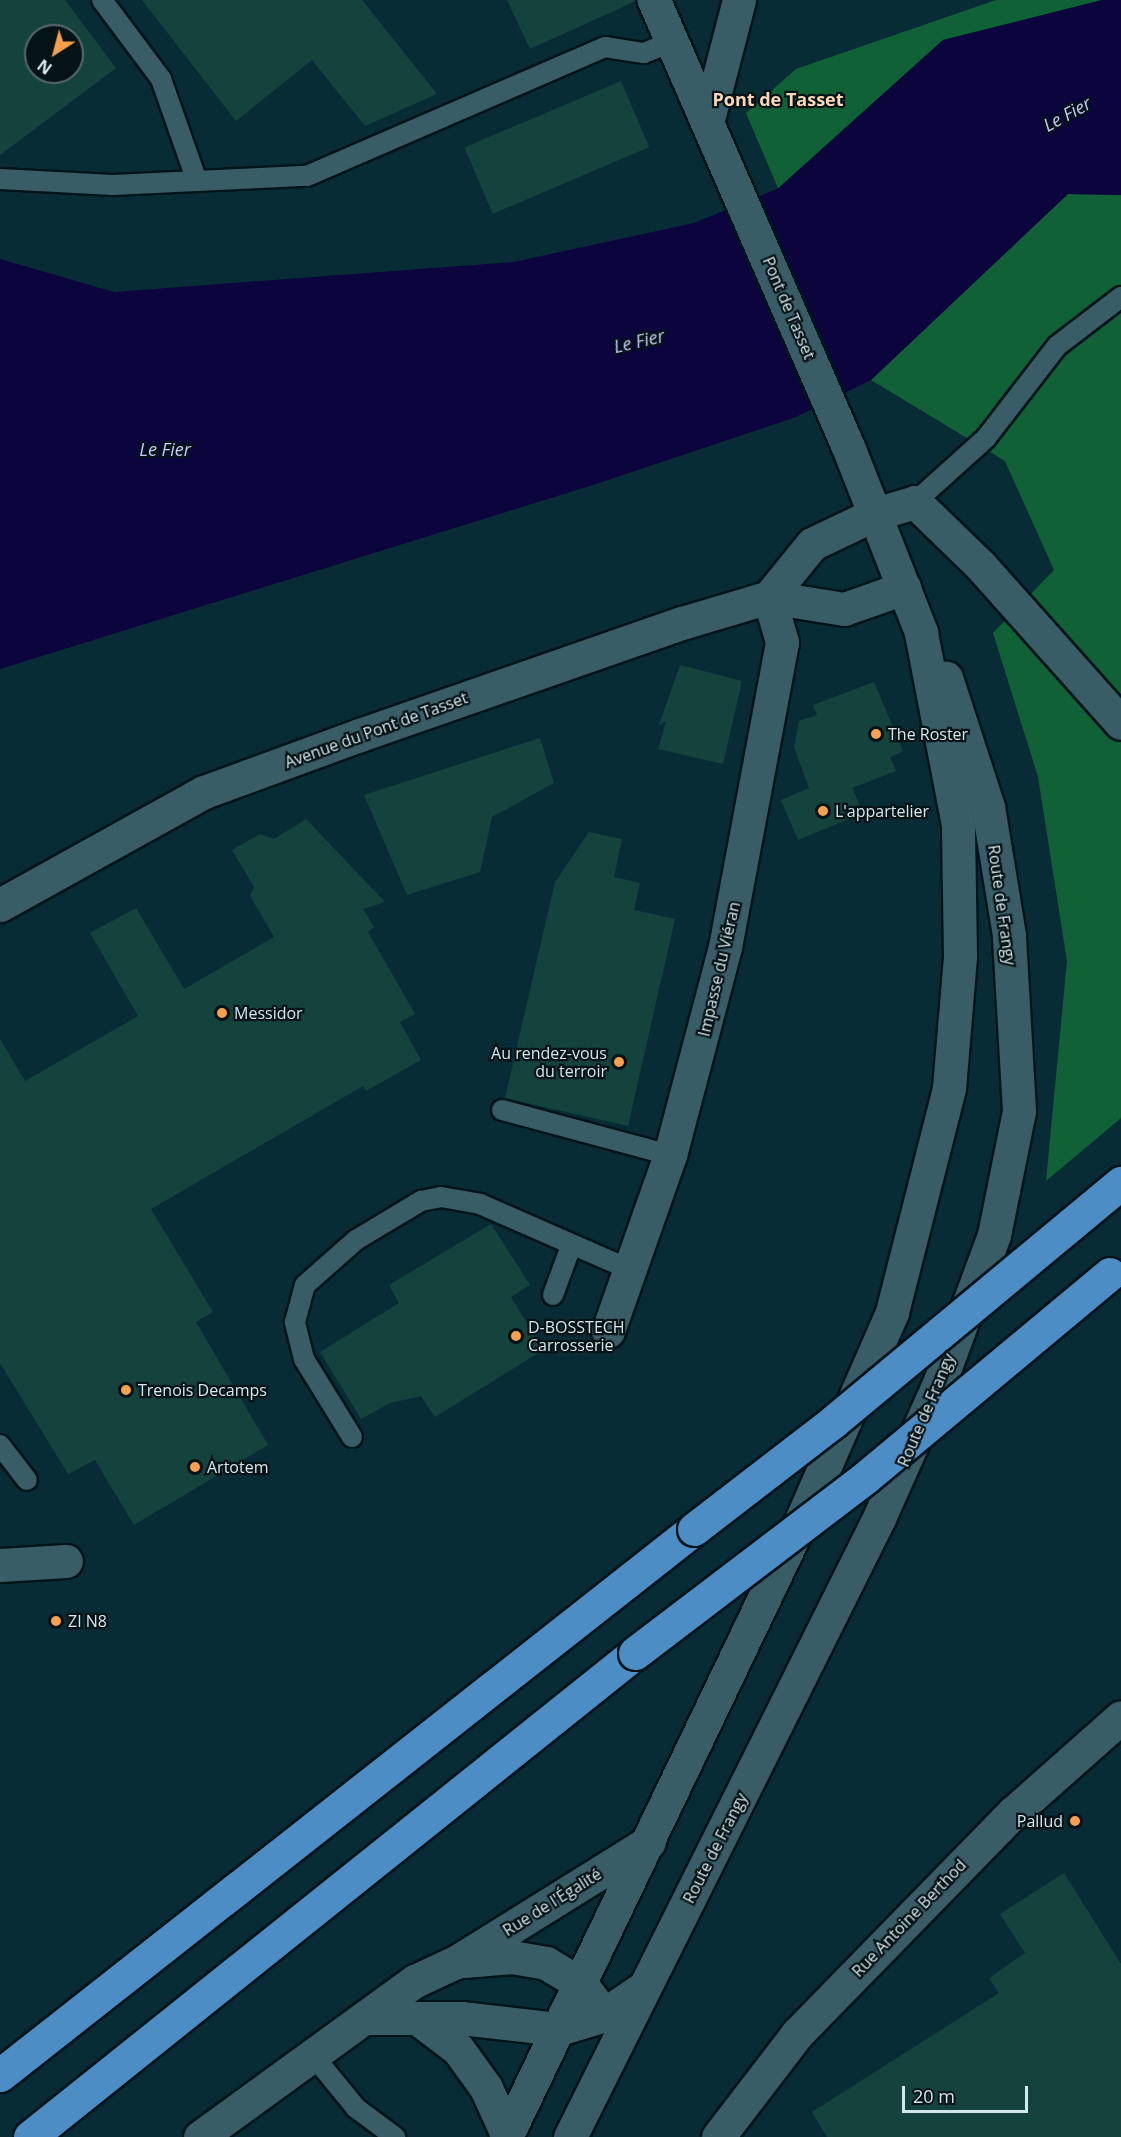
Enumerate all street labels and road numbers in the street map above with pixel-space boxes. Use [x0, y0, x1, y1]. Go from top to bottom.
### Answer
street label: Pont de Tasset [759, 254, 819, 362]
street label: Avenue du Pont de Tasset [282, 688, 470, 772]
street label: Route de Frangy [984, 844, 1020, 966]
street label: Impasse du Viéran [694, 900, 744, 1038]
street label: Route de Frangy [893, 1350, 959, 1470]
street label: Route de Frangy [679, 1790, 751, 1906]
street label: Rue Antoine Berthod [848, 1855, 970, 1981]
street label: Rue de l'Égalité [499, 1864, 605, 1940]

